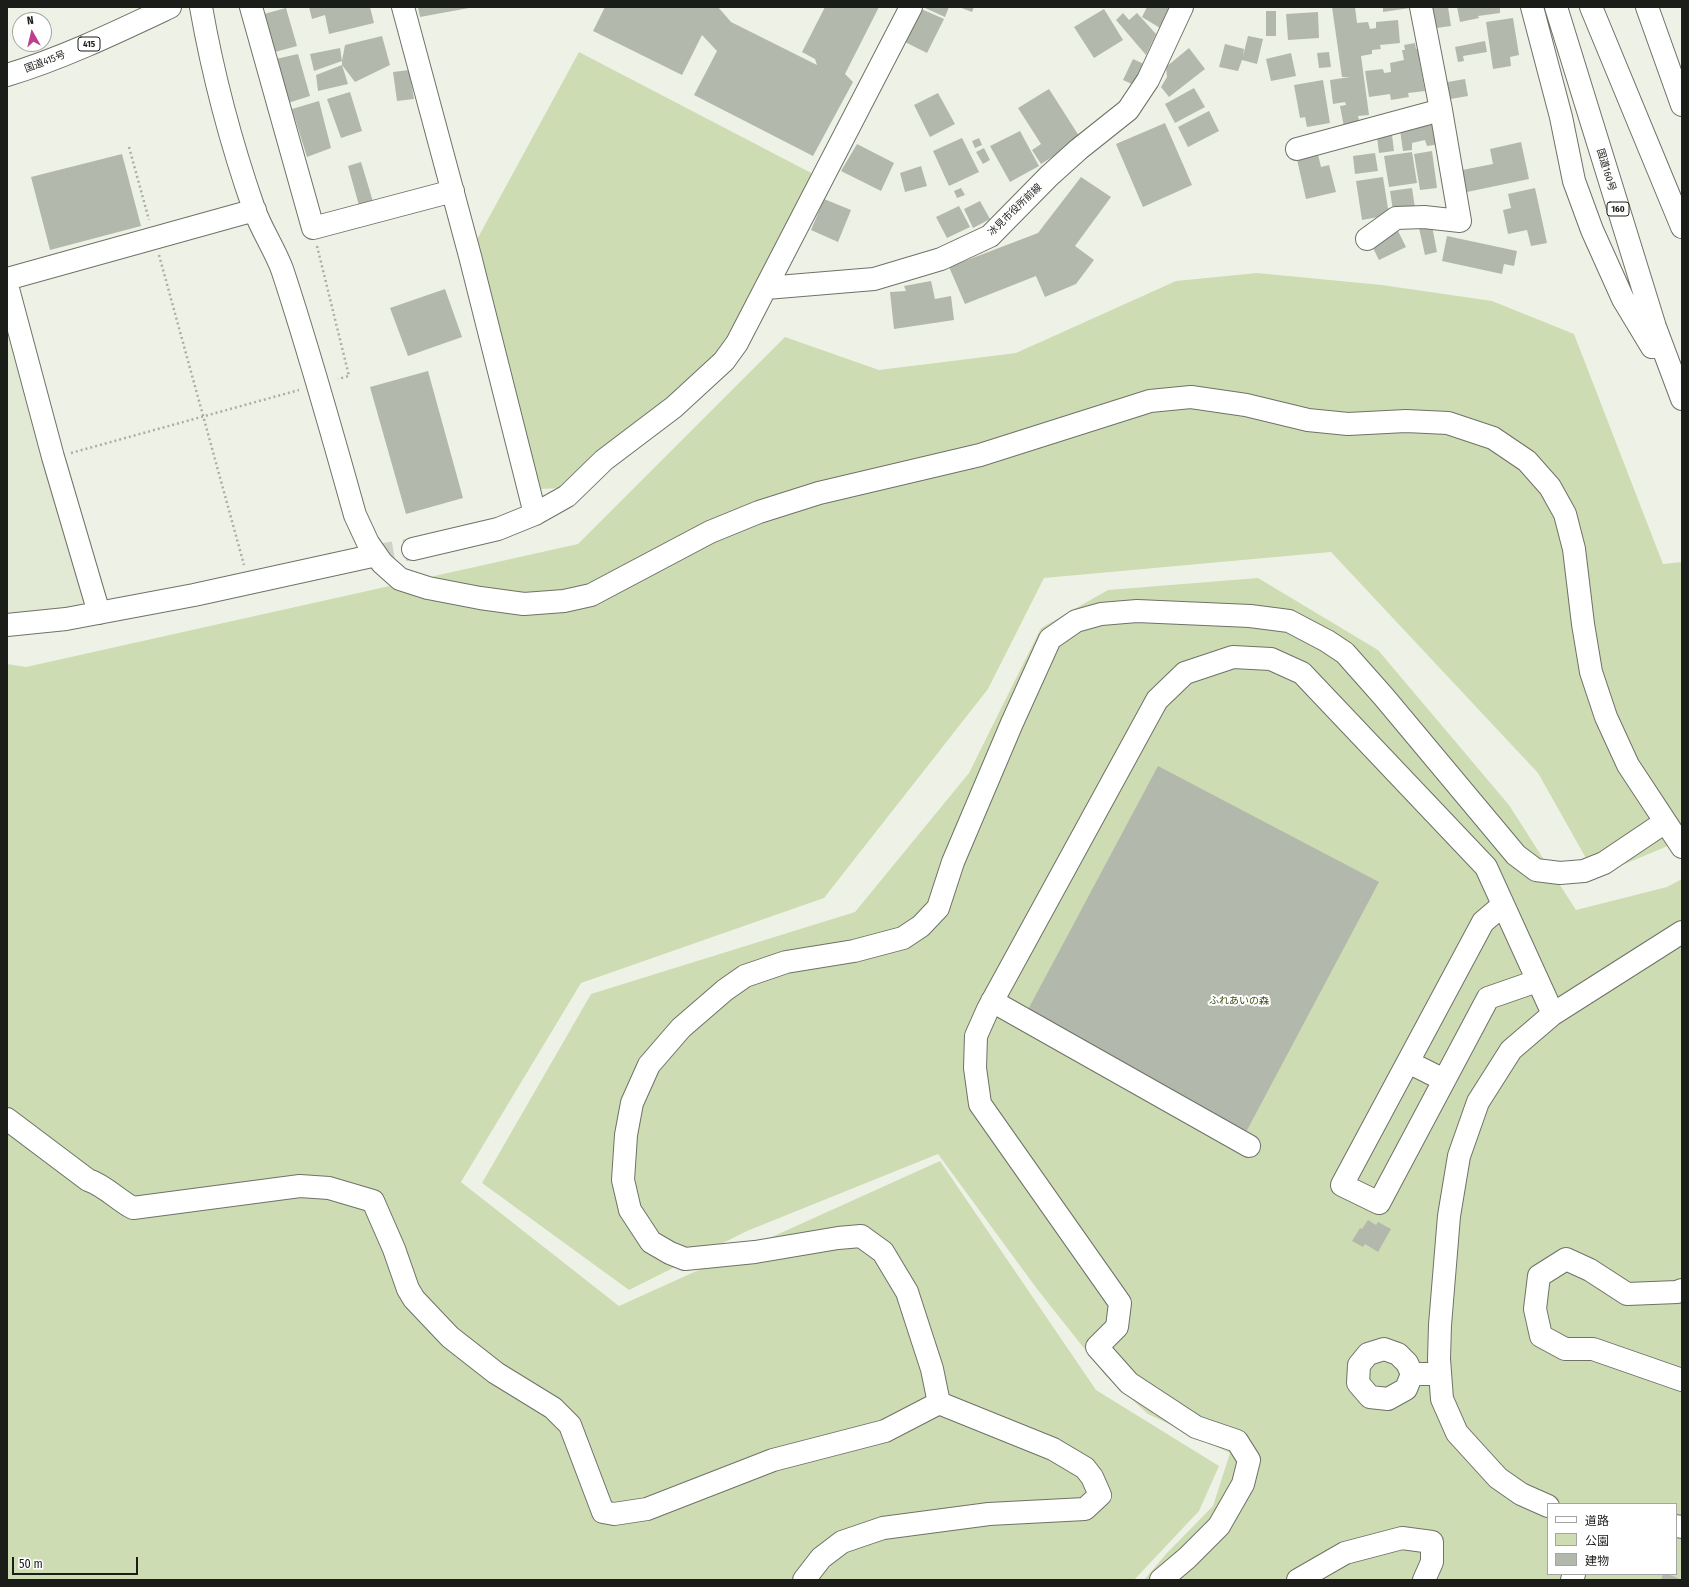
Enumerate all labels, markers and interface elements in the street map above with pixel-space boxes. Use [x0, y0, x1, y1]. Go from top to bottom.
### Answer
north arrow [12, 12, 52, 52]
text: N [26, 14, 35, 28]
road number: 415 [78, 37, 100, 51]
street label: 国道415号 [23, 49, 67, 75]
street label: 国道160号 [1594, 147, 1618, 193]
street label: 冰見市役所前線 [986, 181, 1044, 239]
road number: 160 [1607, 202, 1629, 216]
park label: ふれあいの森 [1209, 995, 1269, 1007]
legend [1547, 1503, 1677, 1575]
text: 道路 [1585, 1514, 1609, 1528]
text: 公園 [1585, 1534, 1609, 1548]
scale bar [14, 1549, 140, 1575]
text: 建物 [1585, 1554, 1609, 1568]
text: 50 m [19, 1557, 43, 1571]

